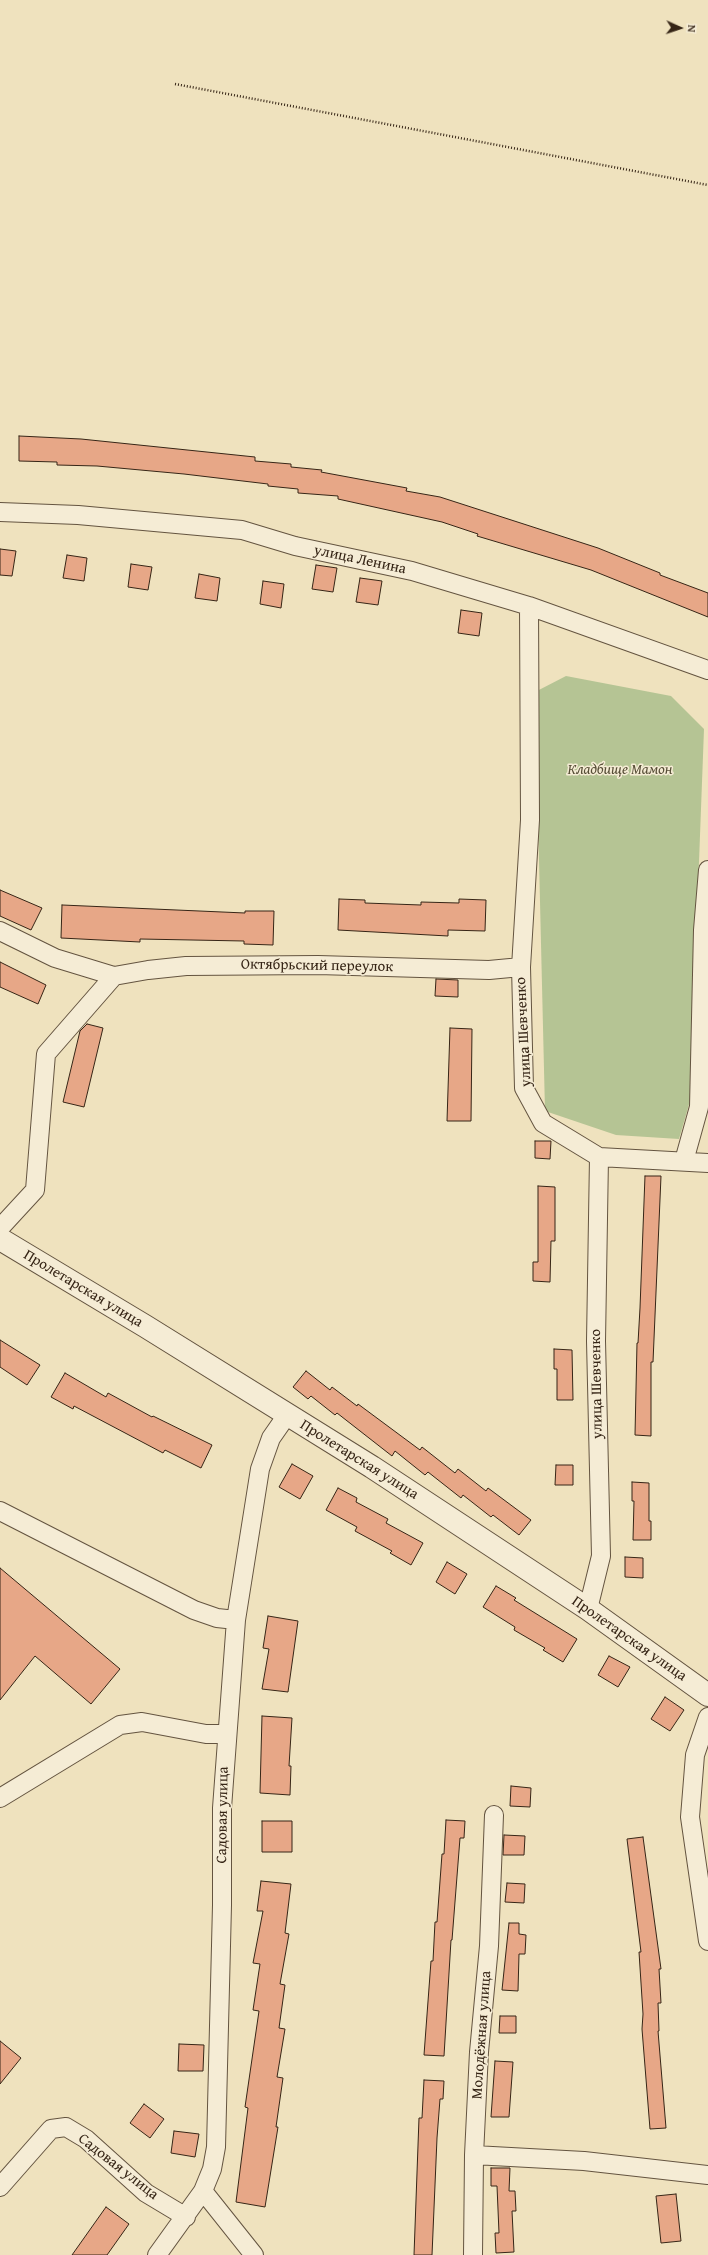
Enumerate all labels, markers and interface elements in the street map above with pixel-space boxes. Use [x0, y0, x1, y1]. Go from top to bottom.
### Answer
north arrow [660, 8, 700, 48]
text: N [684, 25, 700, 33]
street label: улица Ленина [312, 541, 408, 579]
park label: Кладбище Мамон [568, 761, 672, 779]
street label: Октябрьский переулок [241, 956, 393, 976]
street label: улица Шевченко [512, 977, 536, 1087]
street label: Пролетарская улица [20, 1246, 146, 1332]
street label: улица Шевченко [587, 1329, 607, 1439]
street label: Пролетарская улица [296, 1416, 422, 1504]
street label: Пролетарская улица [568, 1593, 690, 1685]
street label: Садовая улица [213, 1766, 233, 1864]
street label: Молодёжная улица [469, 1970, 495, 2100]
street label: Садовая улица [74, 2130, 162, 2204]

